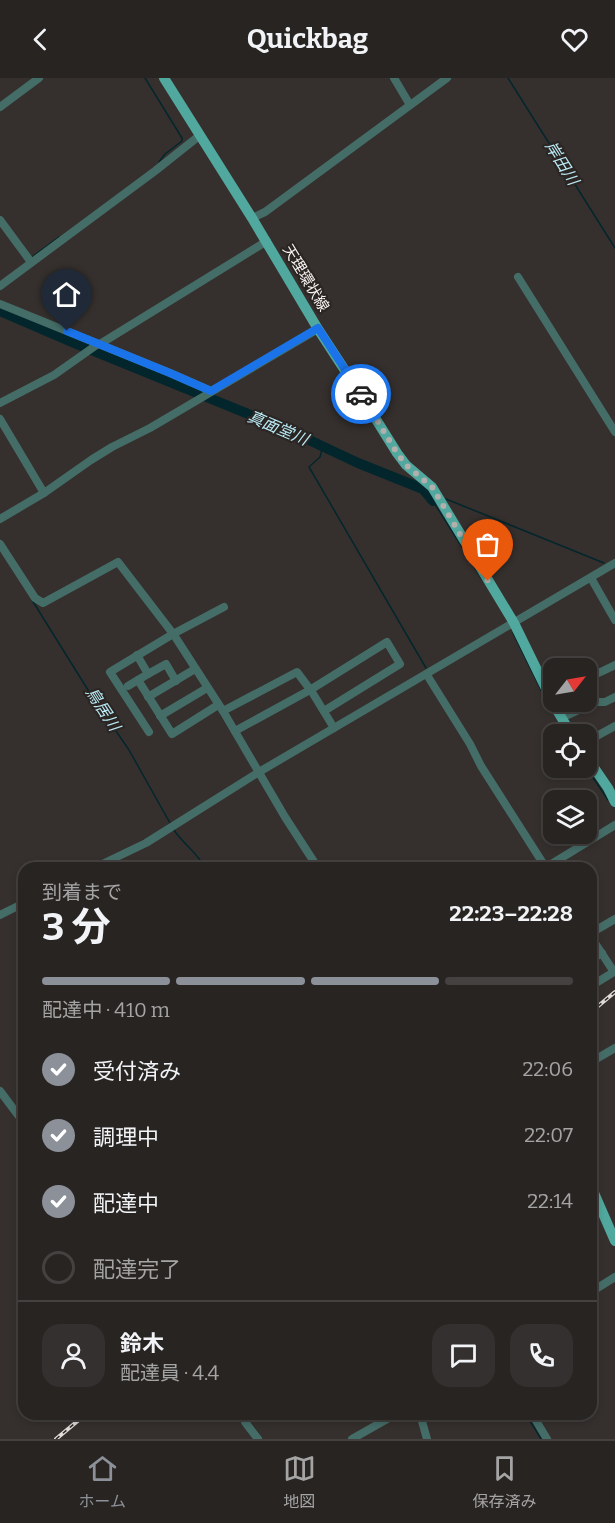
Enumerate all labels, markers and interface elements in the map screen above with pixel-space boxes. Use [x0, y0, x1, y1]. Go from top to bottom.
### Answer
icon: back [24, 23, 57, 56]
text: Quickbag [247, 23, 368, 55]
icon: heart [558, 23, 591, 56]
water label: 岸田川 [541, 138, 584, 190]
street label: 天理環状線 [279, 241, 333, 315]
pin [41, 269, 92, 331]
icon: home [50, 278, 83, 311]
courier [331, 364, 391, 424]
icon: car [345, 378, 378, 411]
water label: 真面堂川 [245, 407, 313, 450]
pin [462, 519, 513, 581]
icon: bag [471, 528, 504, 561]
north arrow [543, 658, 597, 712]
map controls [543, 658, 597, 844]
water label: 鳥居川 [82, 684, 125, 736]
button: locate [543, 724, 597, 778]
button: layers [543, 790, 597, 844]
text: 到着まで [42, 880, 122, 904]
text: 22:23–22:28 [449, 900, 573, 927]
text: 3 分 [42, 904, 110, 950]
text: 配達中 · 410 m [42, 998, 170, 1022]
icon: check [42, 1053, 75, 1086]
text: 22:06 [522, 1057, 573, 1081]
text: 受付済み [93, 1058, 181, 1085]
icon: check [42, 1119, 75, 1152]
text: 22:07 [524, 1123, 573, 1147]
text: 調理中 [93, 1124, 159, 1151]
icon: check [42, 1185, 75, 1218]
text: 22:14 [527, 1189, 573, 1213]
text: 配達中 [93, 1190, 159, 1217]
text: 配達完了 [93, 1256, 181, 1283]
button: person [42, 1324, 105, 1387]
button: chat [432, 1324, 495, 1387]
button: phone [510, 1324, 573, 1387]
text: 鈴木 [120, 1330, 164, 1357]
text: 配達員 · 4.4 [120, 1361, 219, 1385]
tab: ホーム [78, 1452, 126, 1512]
tab: 地図 [283, 1452, 316, 1512]
tab: 保存済み [473, 1452, 537, 1512]

